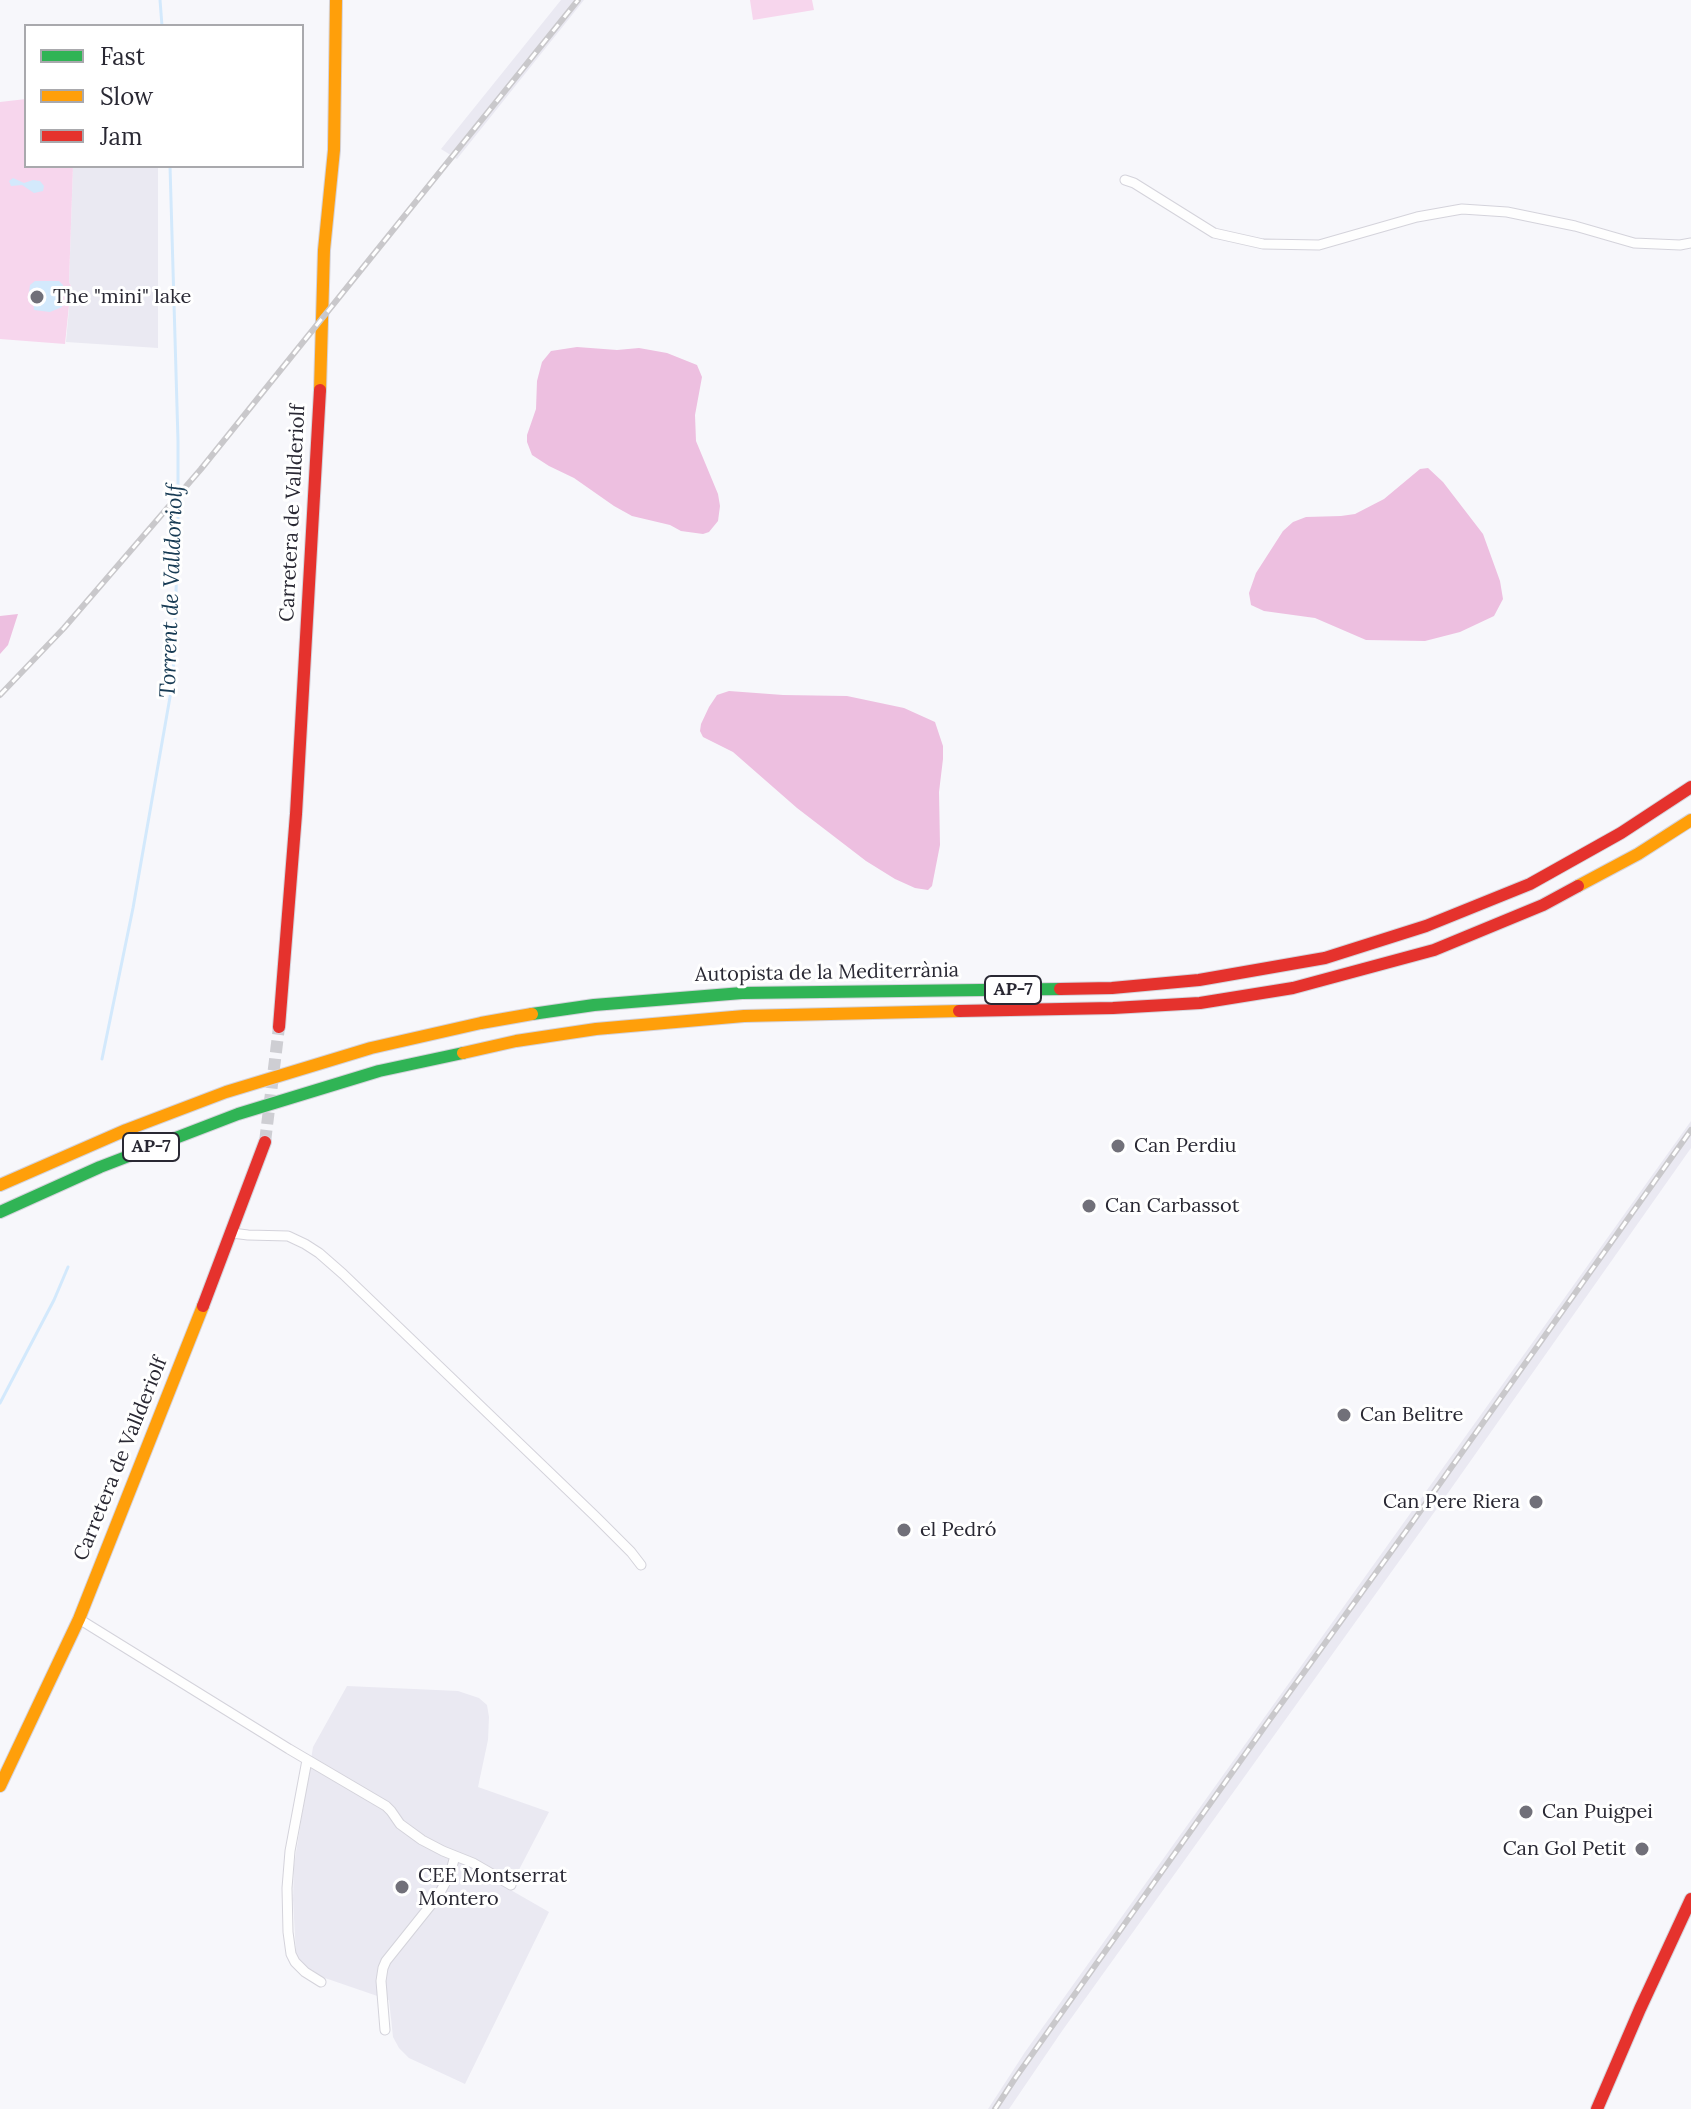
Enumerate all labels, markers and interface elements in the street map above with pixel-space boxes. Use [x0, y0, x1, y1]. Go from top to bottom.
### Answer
legend [24, 24, 304, 168]
text: Fast [100, 41, 145, 72]
text: Slow [100, 81, 153, 112]
text: Jam [100, 121, 142, 152]
place label: The "mini" lake [53, 285, 191, 309]
marker: The "mini" lake [28, 288, 46, 306]
street label: Carretera de Vallderiolf [275, 404, 311, 622]
water label: Torrent de Valldoriolf [155, 484, 189, 698]
street label: Autopista de la Mediterrània [695, 959, 959, 987]
road number: AP-7 [985, 976, 1041, 1004]
road number: AP-7 [123, 1133, 179, 1161]
place label: Can Perdiu [1134, 1134, 1236, 1158]
marker: Can Perdiu [1109, 1137, 1127, 1155]
place label: Can Carbassot [1105, 1194, 1239, 1218]
marker: Can Carbassot [1080, 1197, 1098, 1215]
street label: Carretera de Vallderiolf [69, 1354, 173, 1564]
place label: Can Belitre [1360, 1403, 1463, 1427]
marker: Can Belitre [1335, 1406, 1353, 1424]
place label: Can Pere Riera [1383, 1490, 1520, 1514]
marker: Can Pere Riera [1527, 1493, 1545, 1511]
place label: el Pedró [920, 1518, 996, 1542]
marker: el Pedró [895, 1521, 913, 1539]
place label: Can Puigpei [1542, 1800, 1653, 1824]
marker: Can Puigpei [1517, 1803, 1535, 1821]
place label: Can Gol Petit [1503, 1837, 1626, 1861]
marker: Can Gol Petit [1633, 1840, 1651, 1858]
place label: CEE Montserrat Montero [418, 1864, 567, 1911]
marker: CEE Montserrat Montero [393, 1878, 411, 1896]

